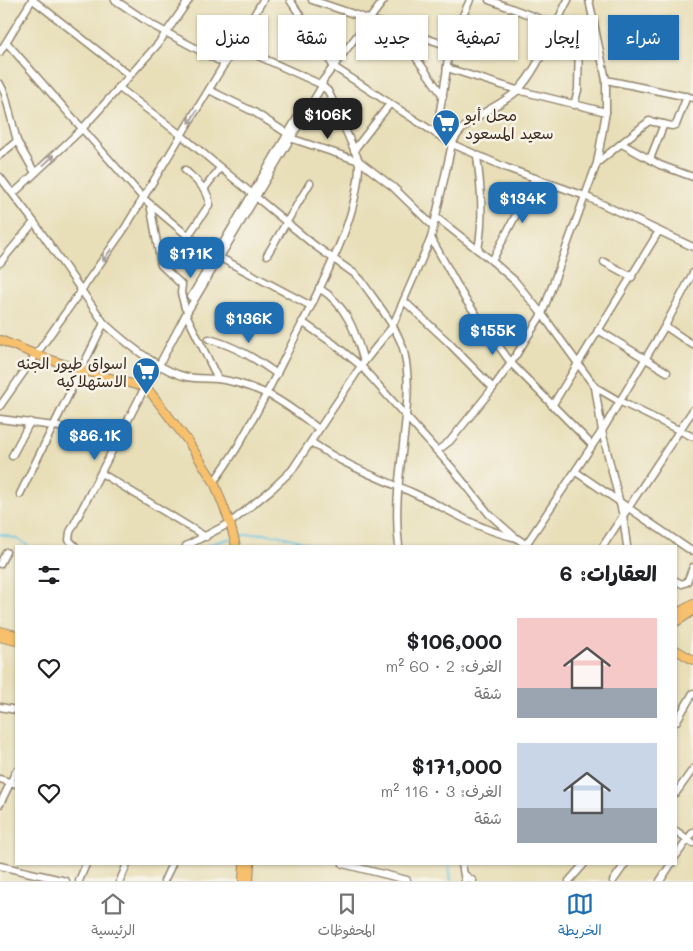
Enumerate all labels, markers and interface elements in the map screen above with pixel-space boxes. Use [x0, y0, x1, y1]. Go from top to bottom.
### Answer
chip: منزل [197, 15, 268, 60]
chip: شقة [278, 15, 346, 60]
chip: جديد [356, 15, 428, 60]
chip: تصفية [438, 15, 518, 60]
chip: إيجار [528, 15, 598, 60]
chip: شراء [608, 15, 679, 60]
pin: $106K [293, 98, 363, 140]
text: $106K [304, 103, 352, 124]
place label: محل أبو سعيد المسعود [463, 104, 554, 144]
supermarket icon: محل أبو سعيد المسعود [431, 108, 461, 147]
one-way arrow [187, 109, 197, 123]
one-way arrow [43, 154, 56, 166]
pin: $134K [488, 182, 558, 224]
text: $134K [499, 187, 547, 208]
pin: $171K [156, 236, 226, 279]
text: $171K [169, 242, 213, 263]
one-way arrow [102, 247, 112, 261]
pin: $136K [214, 302, 284, 344]
text: $136K [226, 307, 272, 328]
pin: $155K [458, 314, 528, 356]
text: $155K [470, 319, 516, 340]
place label: اسواق طيور الجنه الاستهلاكيه [17, 352, 127, 391]
supermarket icon: اسواق طيور الجنه الاستهلاكيه [131, 356, 161, 395]
pin: $86.1K [54, 418, 136, 461]
text: $86.1K [69, 424, 121, 445]
text: العقارات: 6 [560, 559, 657, 586]
icon: filters [35, 561, 63, 589]
text: $106,000 [407, 627, 502, 654]
icon: home [557, 638, 617, 698]
icon: heart [35, 654, 63, 682]
text: الغرف: 2 · 60 m² [385, 655, 502, 676]
text: شقة [474, 682, 502, 703]
text: $171,000 [412, 752, 502, 779]
icon: home [557, 763, 617, 823]
icon: heart [35, 779, 63, 807]
text: الغرف: 3 · 116 m² [381, 780, 502, 801]
text: شقة [474, 807, 502, 828]
tab: الرئيسية [91, 890, 135, 943]
tab: المحفوظات [318, 890, 375, 943]
tab: الخريطة [558, 890, 602, 943]

